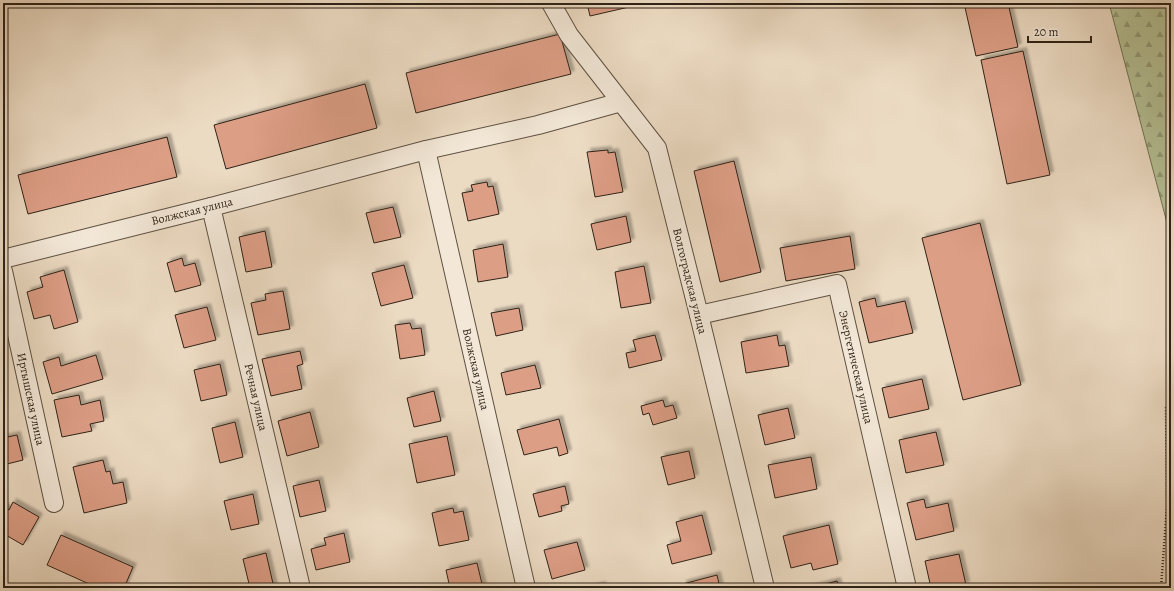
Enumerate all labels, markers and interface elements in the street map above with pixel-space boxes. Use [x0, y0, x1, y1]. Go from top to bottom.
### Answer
scale bar [1028, 18, 1091, 44]
text: 20 m [1034, 24, 1058, 40]
street label: Волжская улица [150, 193, 235, 229]
street label: Волгоградская улица [669, 226, 711, 336]
street label: Энергетическая улица [835, 309, 877, 426]
street label: Волжская улица [459, 327, 493, 412]
street label: Иртышская улица [13, 351, 49, 447]
street label: Речная улица [240, 362, 272, 433]

